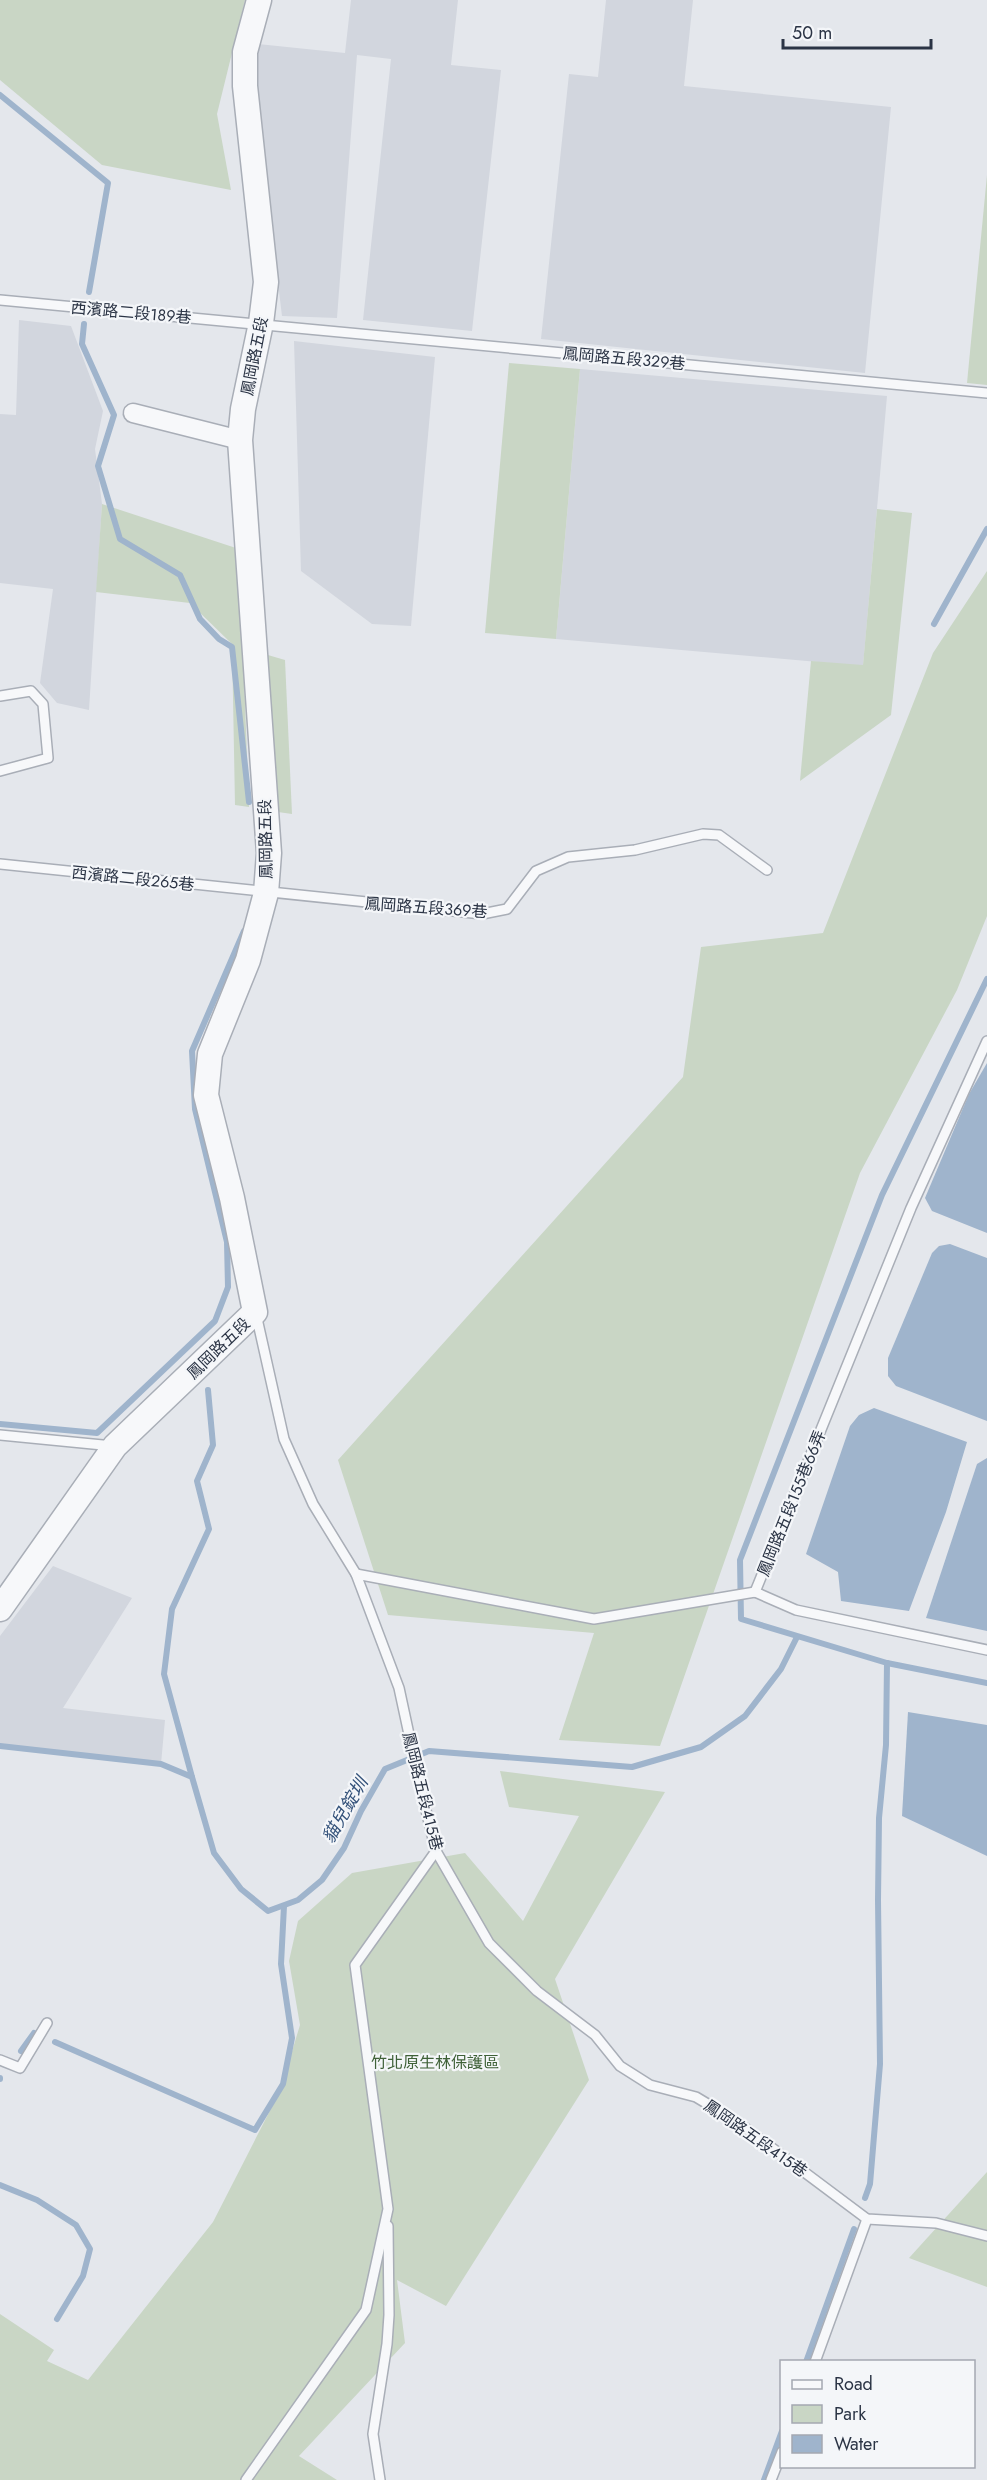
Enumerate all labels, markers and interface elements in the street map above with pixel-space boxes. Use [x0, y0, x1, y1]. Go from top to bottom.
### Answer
scale bar [783, 12, 932, 50]
text: 50 m [792, 20, 832, 46]
street label: 西濱路二段189巷 [70, 296, 192, 329]
street label: 鳳岡路五段 [236, 315, 273, 398]
street label: 鳳岡路五段329巷 [562, 342, 686, 375]
street label: 鳳岡路五段 [253, 799, 278, 879]
street label: 西濱路二段265巷 [70, 861, 195, 896]
street label: 鳳岡路五段369巷 [364, 892, 488, 923]
street label: 鳳岡路五段 [182, 1312, 255, 1384]
street label: 鳳岡路五段155巷66弄 [752, 1427, 831, 1580]
street label: 鳳岡路五段415巷 [397, 1729, 448, 1853]
water label: 貓兒錠圳 [316, 1770, 376, 1848]
park label: 竹北原生林保護區 [371, 2051, 499, 2074]
street label: 鳳岡路五段415巷 [699, 2094, 812, 2183]
legend [780, 2360, 975, 2468]
text: Road [834, 2371, 873, 2397]
text: Park [834, 2401, 866, 2427]
text: Water [834, 2431, 879, 2457]

